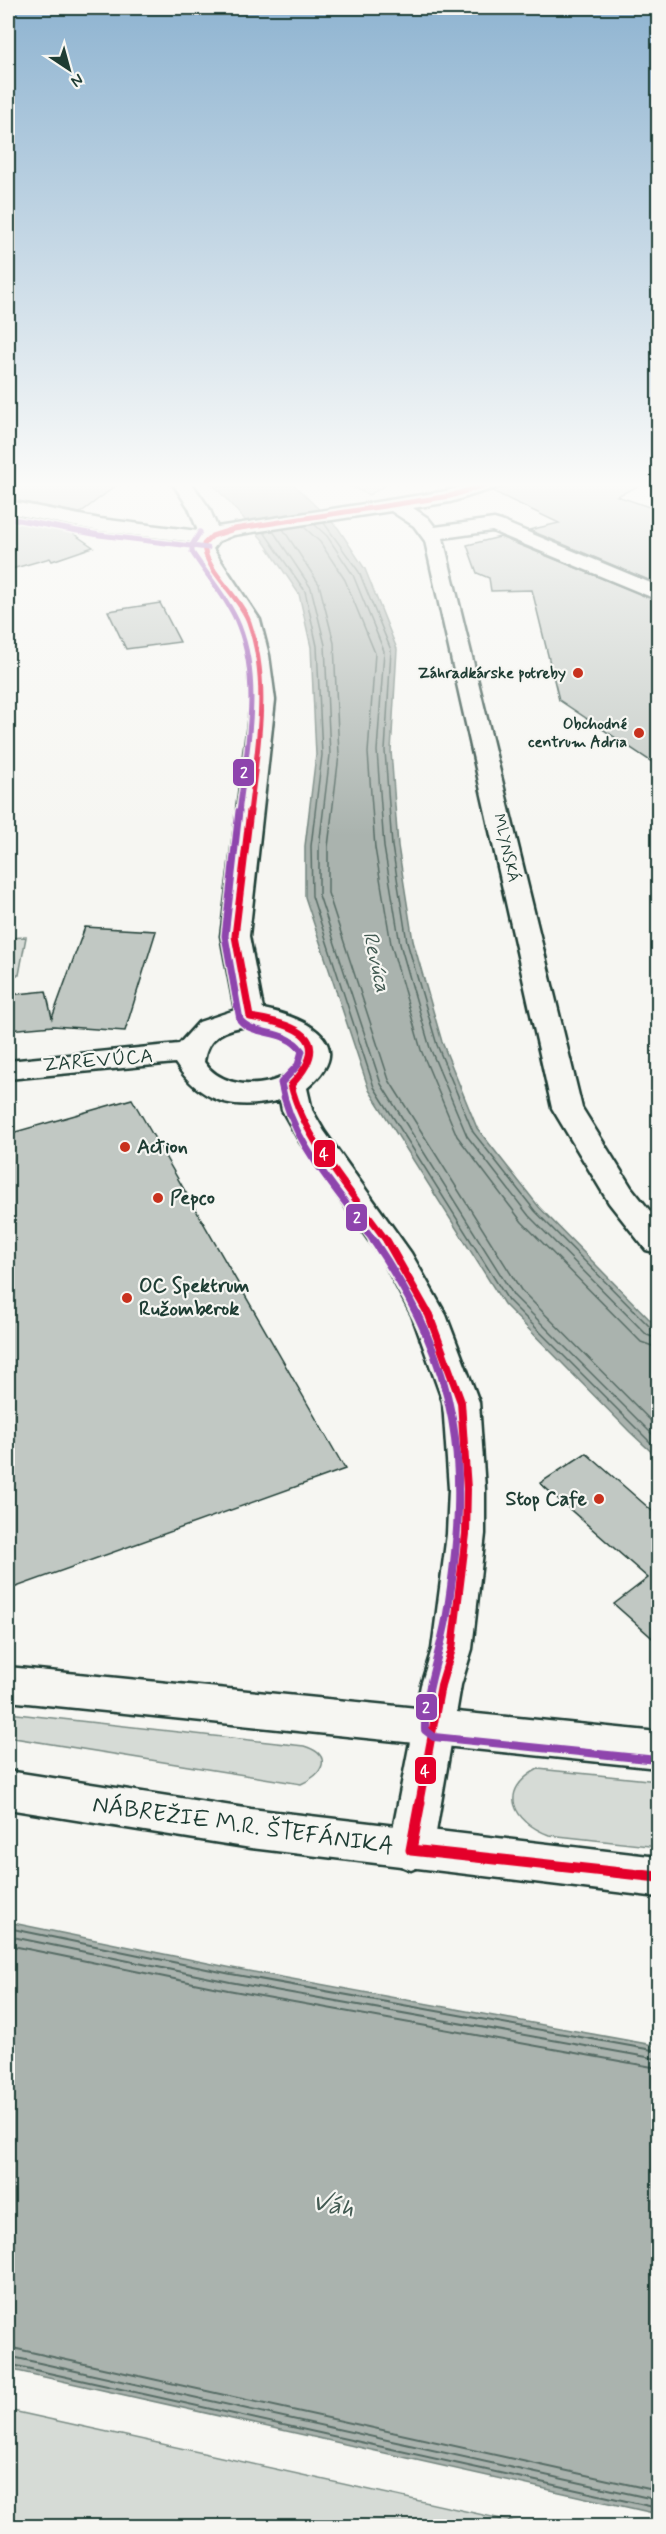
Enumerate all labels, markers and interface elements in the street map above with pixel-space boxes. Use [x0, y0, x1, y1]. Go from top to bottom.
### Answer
north arrow [39, 39, 99, 99]
text: N [66, 68, 87, 92]
place label: Záhradkárske potreby [418, 663, 566, 684]
marker: Záhradkárske potreby [571, 666, 585, 680]
place label: Obchodné centrum Adria [528, 714, 628, 753]
marker: Obchodné centrum Adria [632, 726, 646, 740]
line badge: 2 [232, 758, 255, 787]
text: 2 [240, 763, 248, 784]
street label: MLYNSKÁ [488, 812, 524, 884]
water label: Revúca [355, 929, 397, 995]
street label: ZAREVÚCA [42, 1043, 154, 1079]
place label: Action [137, 1134, 188, 1161]
line badge: 4 [313, 1139, 336, 1168]
marker: Action [118, 1140, 132, 1154]
text: 4 [319, 1144, 329, 1165]
place label: Pepco [170, 1185, 215, 1212]
marker: Pepco [151, 1191, 165, 1205]
line badge: 2 [345, 1203, 368, 1232]
text: 2 [353, 1208, 361, 1229]
place label: OC Spektrum Ružomberok [139, 1273, 250, 1323]
marker: OC Spektrum Ružomberok [120, 1291, 134, 1305]
place label: Stop Cafe [505, 1486, 588, 1513]
marker: Stop Cafe [592, 1492, 606, 1506]
line badge: 2 [415, 1693, 438, 1721]
text: 2 [422, 1698, 430, 1719]
line badge: 4 [414, 1756, 437, 1785]
text: 4 [420, 1761, 430, 1782]
street label: NÁBREŽIE M.R. ŠTEFÁNIKA [90, 1789, 396, 1862]
water label: Váh [309, 2185, 357, 2227]

